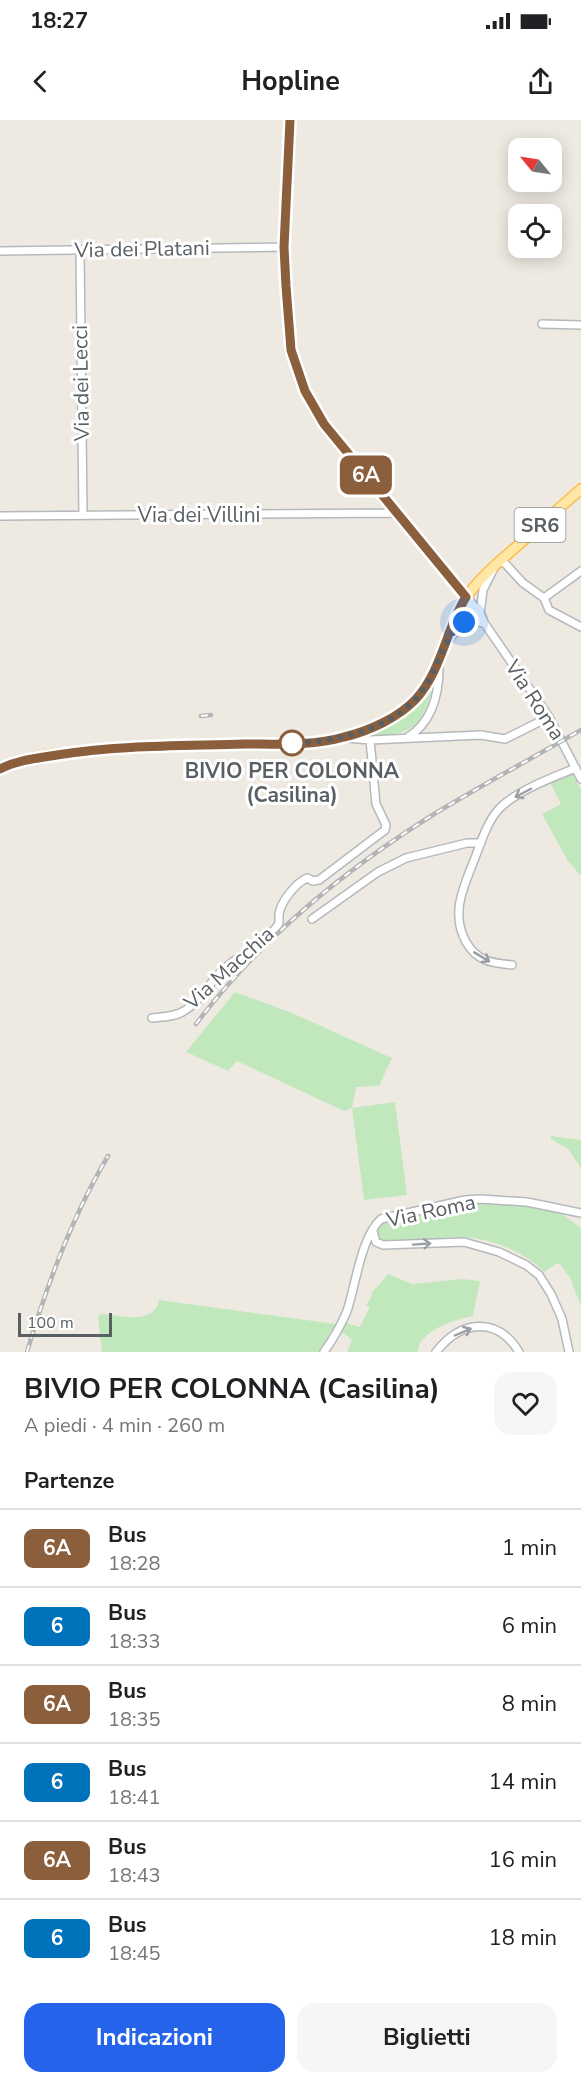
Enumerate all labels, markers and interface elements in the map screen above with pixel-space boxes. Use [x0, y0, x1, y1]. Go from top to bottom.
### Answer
text: 18:27 [30, 6, 88, 36]
text: Hopline [241, 63, 340, 100]
icon: back [24, 65, 57, 98]
icon: share [524, 65, 557, 98]
north arrow [508, 138, 562, 192]
map controls [508, 138, 562, 258]
button: locate [508, 204, 562, 258]
street label: Via dei Platani [73, 234, 210, 264]
street label: Via dei Lecci [66, 325, 96, 442]
line badge: 6A [339, 456, 393, 494]
text: 6A [352, 461, 380, 489]
street label: Via dei Villini [137, 501, 261, 529]
road number: SR6 [514, 508, 566, 542]
your location [449, 607, 479, 637]
street label: Via Roma [498, 654, 571, 746]
marker: BIVIO PER COLONNA (Casilina) [279, 730, 305, 756]
place label: BIVIO PER COLONNA (Casilina) [185, 757, 400, 809]
one-way arrow [515, 787, 532, 799]
street label: Via Macchia [177, 920, 280, 1017]
one-way arrow [473, 951, 490, 964]
street label: Via Roma [383, 1188, 478, 1234]
one-way arrow [412, 1238, 432, 1249]
scale bar [18, 1310, 112, 1338]
text: 100 m [27, 1312, 74, 1334]
one-way arrow [454, 1326, 472, 1337]
text: BIVIO PER COLONNA (Casilina) [24, 1370, 440, 1408]
button: heart [494, 1372, 557, 1435]
text: A piedi · 4 min · 260 m [24, 1412, 225, 1439]
text: Partenze [24, 1466, 114, 1496]
text: Bus [108, 1520, 147, 1550]
text: 1 min [502, 1533, 557, 1563]
text: 6A [43, 1534, 71, 1562]
text: 18:28 [108, 1550, 161, 1577]
text: Bus [108, 1598, 147, 1628]
text: 6 min [502, 1611, 557, 1641]
text: 6 [51, 1612, 63, 1640]
text: 18:33 [108, 1628, 161, 1655]
text: Bus [108, 1676, 147, 1706]
text: 8 min [502, 1689, 557, 1719]
text: 6A [43, 1690, 71, 1718]
text: 18:35 [108, 1706, 161, 1733]
text: Bus [108, 1754, 147, 1784]
text: 14 min [489, 1767, 557, 1797]
text: 6 [51, 1768, 63, 1796]
text: 18:41 [108, 1784, 161, 1811]
text: Bus [108, 1832, 147, 1862]
text: 16 min [489, 1845, 557, 1875]
text: 6A [43, 1846, 71, 1874]
text: 18:43 [108, 1862, 161, 1889]
text: Bus [108, 1910, 147, 1940]
text: 18 min [489, 1923, 557, 1953]
text: 6 [51, 1924, 63, 1952]
text: 18:45 [108, 1940, 161, 1967]
button: Indicazioni [24, 2003, 285, 2072]
button: Biglietti [297, 2003, 557, 2072]

